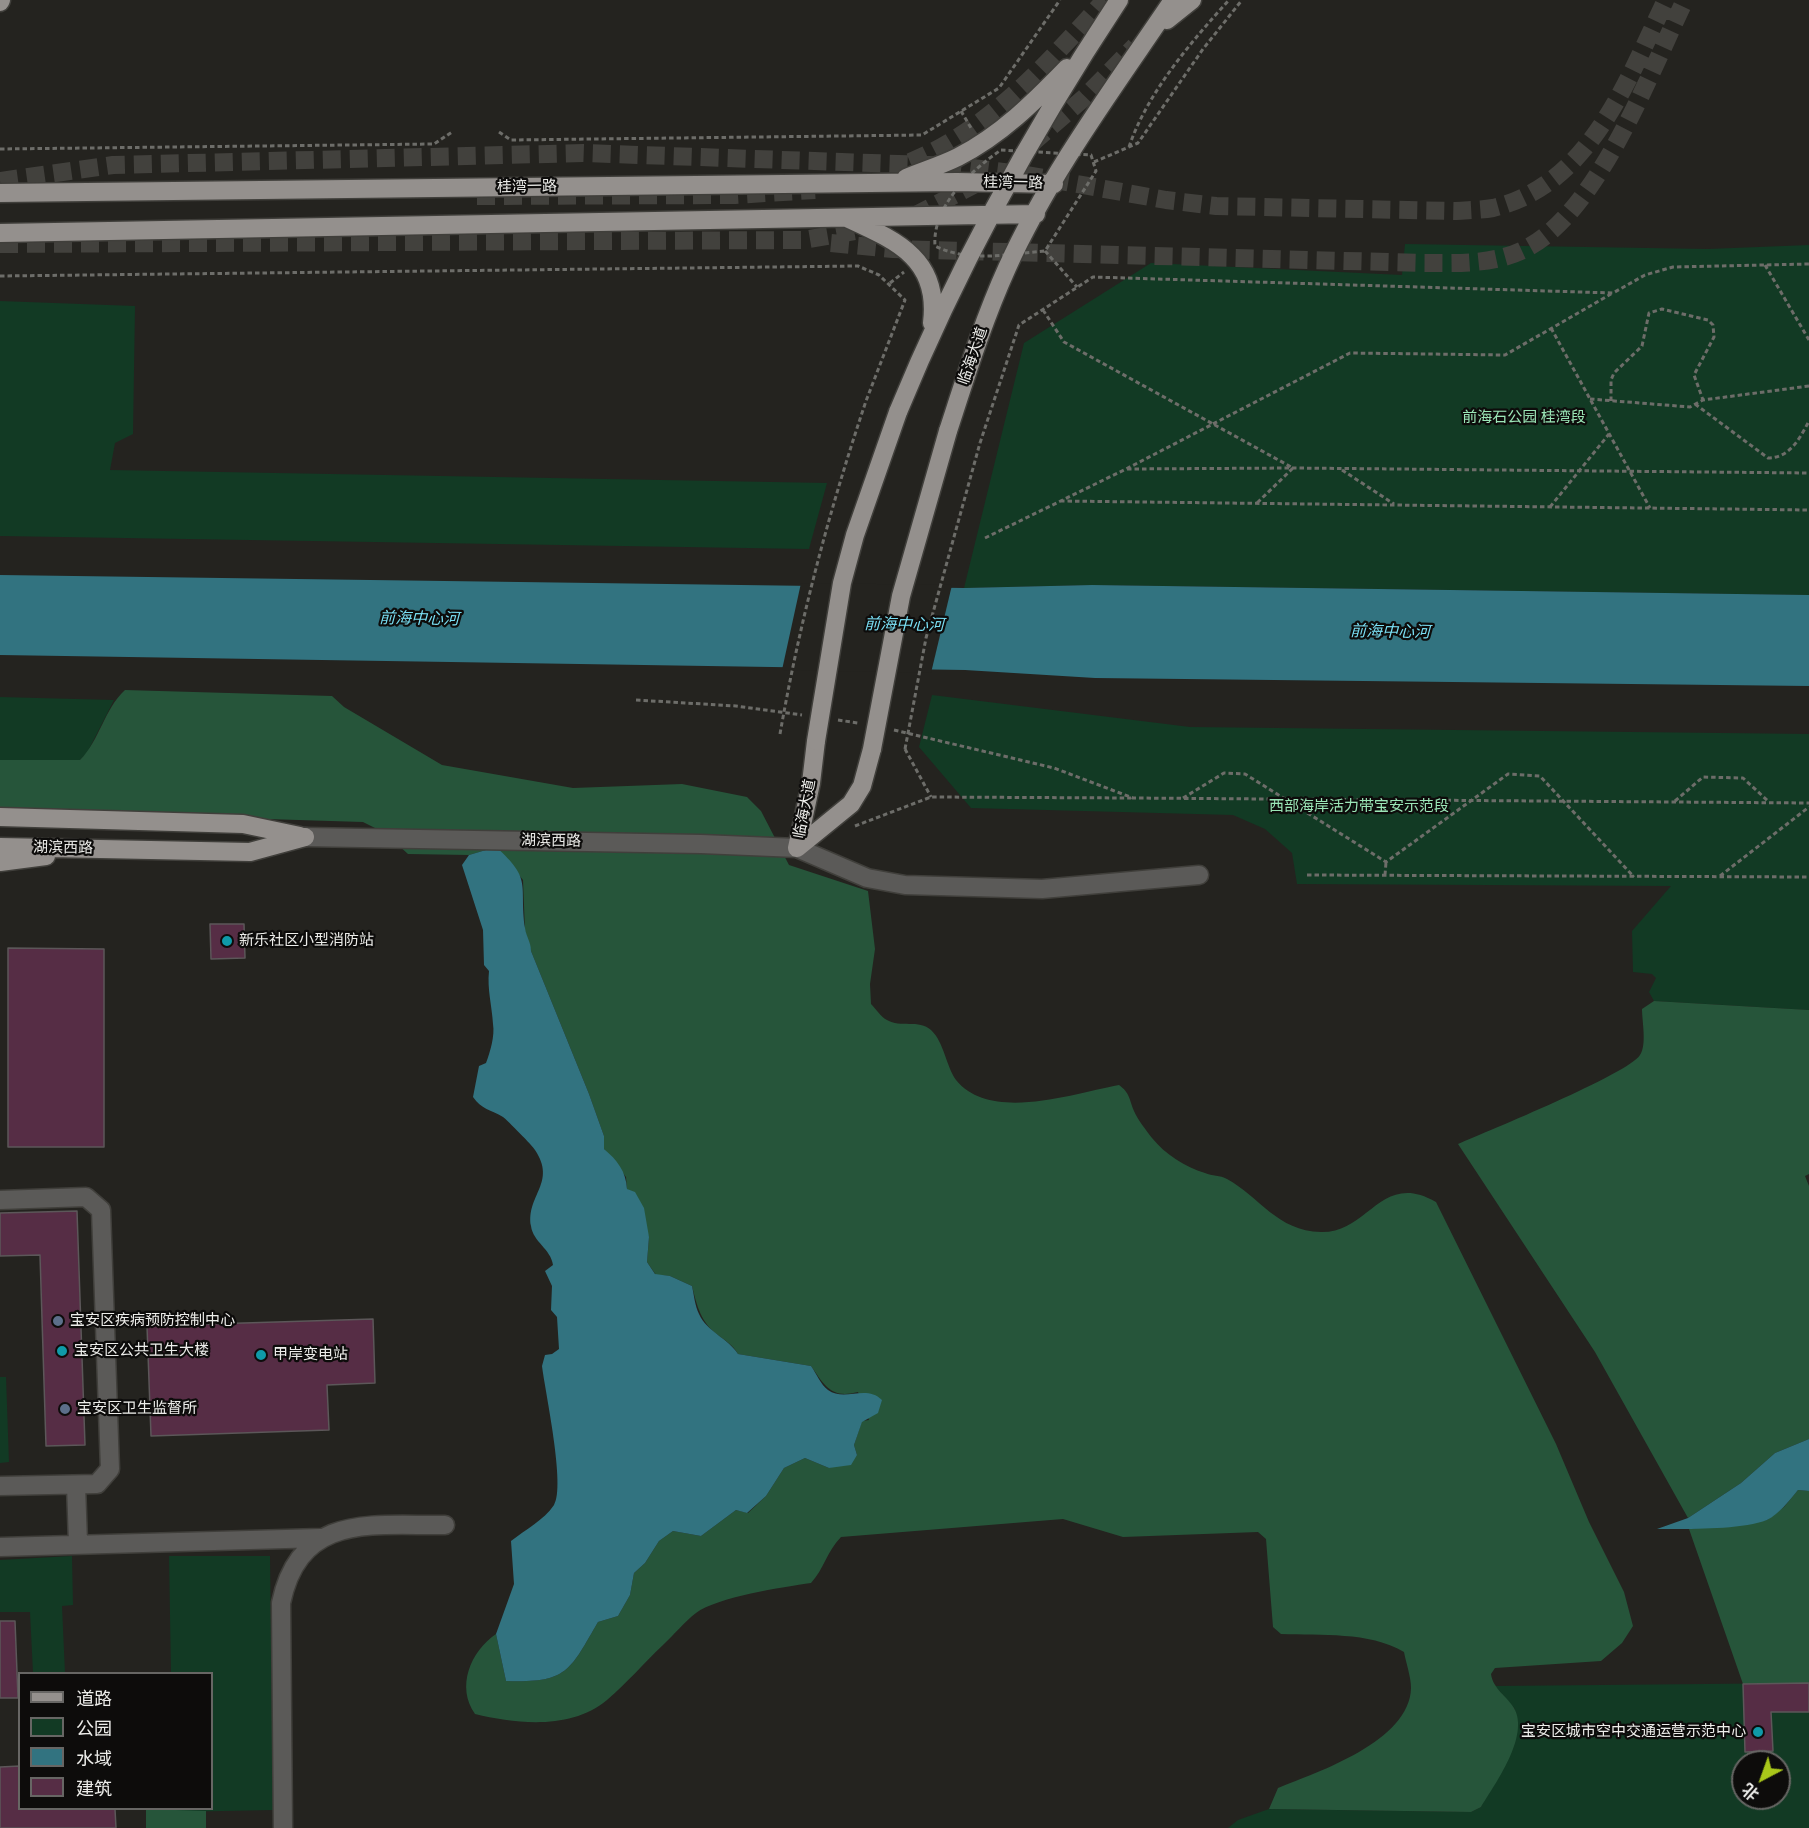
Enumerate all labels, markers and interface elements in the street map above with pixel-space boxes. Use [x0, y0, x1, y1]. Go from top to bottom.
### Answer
street label: 桂湾一路 [983, 173, 1043, 193]
street label: 桂湾一路 [497, 177, 557, 197]
street label: 临海大道 [955, 325, 991, 387]
park label: 前海石公园 桂湾段 [1462, 409, 1586, 427]
water label: 前海中心河 [379, 609, 459, 629]
water label: 前海中心河 [864, 615, 944, 635]
water label: 前海中心河 [1350, 622, 1430, 642]
street label: 临海大道 [790, 778, 820, 840]
park label: 西部海岸活力带宝安示范段 [1269, 798, 1449, 816]
street label: 湖滨西路 [521, 831, 581, 851]
street label: 湖滨西路 [33, 838, 93, 858]
place label: 新乐社区小型消防站 [239, 932, 374, 950]
marker: 新乐社区小型消防站 [220, 934, 234, 948]
place label: 宝安区疾病预防控制中心 [70, 1312, 235, 1330]
marker: 宝安区疾病预防控制中心 [51, 1314, 65, 1328]
place label: 宝安区公共卫生大楼 [74, 1342, 209, 1360]
marker: 宝安区公共卫生大楼 [55, 1344, 69, 1358]
place label: 甲岸变电站 [273, 1346, 348, 1364]
marker: 甲岸变电站 [254, 1348, 268, 1362]
place label: 宝安区卫生监督所 [77, 1400, 197, 1418]
marker: 宝安区卫生监督所 [58, 1402, 72, 1416]
legend [18, 1672, 213, 1810]
text: 道路 [76, 1687, 112, 1710]
text: 公园 [76, 1717, 112, 1740]
place label: 宝安区城市空中交通运营示范中心 [1521, 1723, 1746, 1741]
marker: 宝安区城市空中交通运营示范中心 [1751, 1725, 1765, 1739]
text: 水域 [76, 1747, 112, 1770]
north arrow [1731, 1750, 1791, 1810]
text: 建筑 [76, 1777, 112, 1800]
text: 北 [1738, 1779, 1763, 1805]

